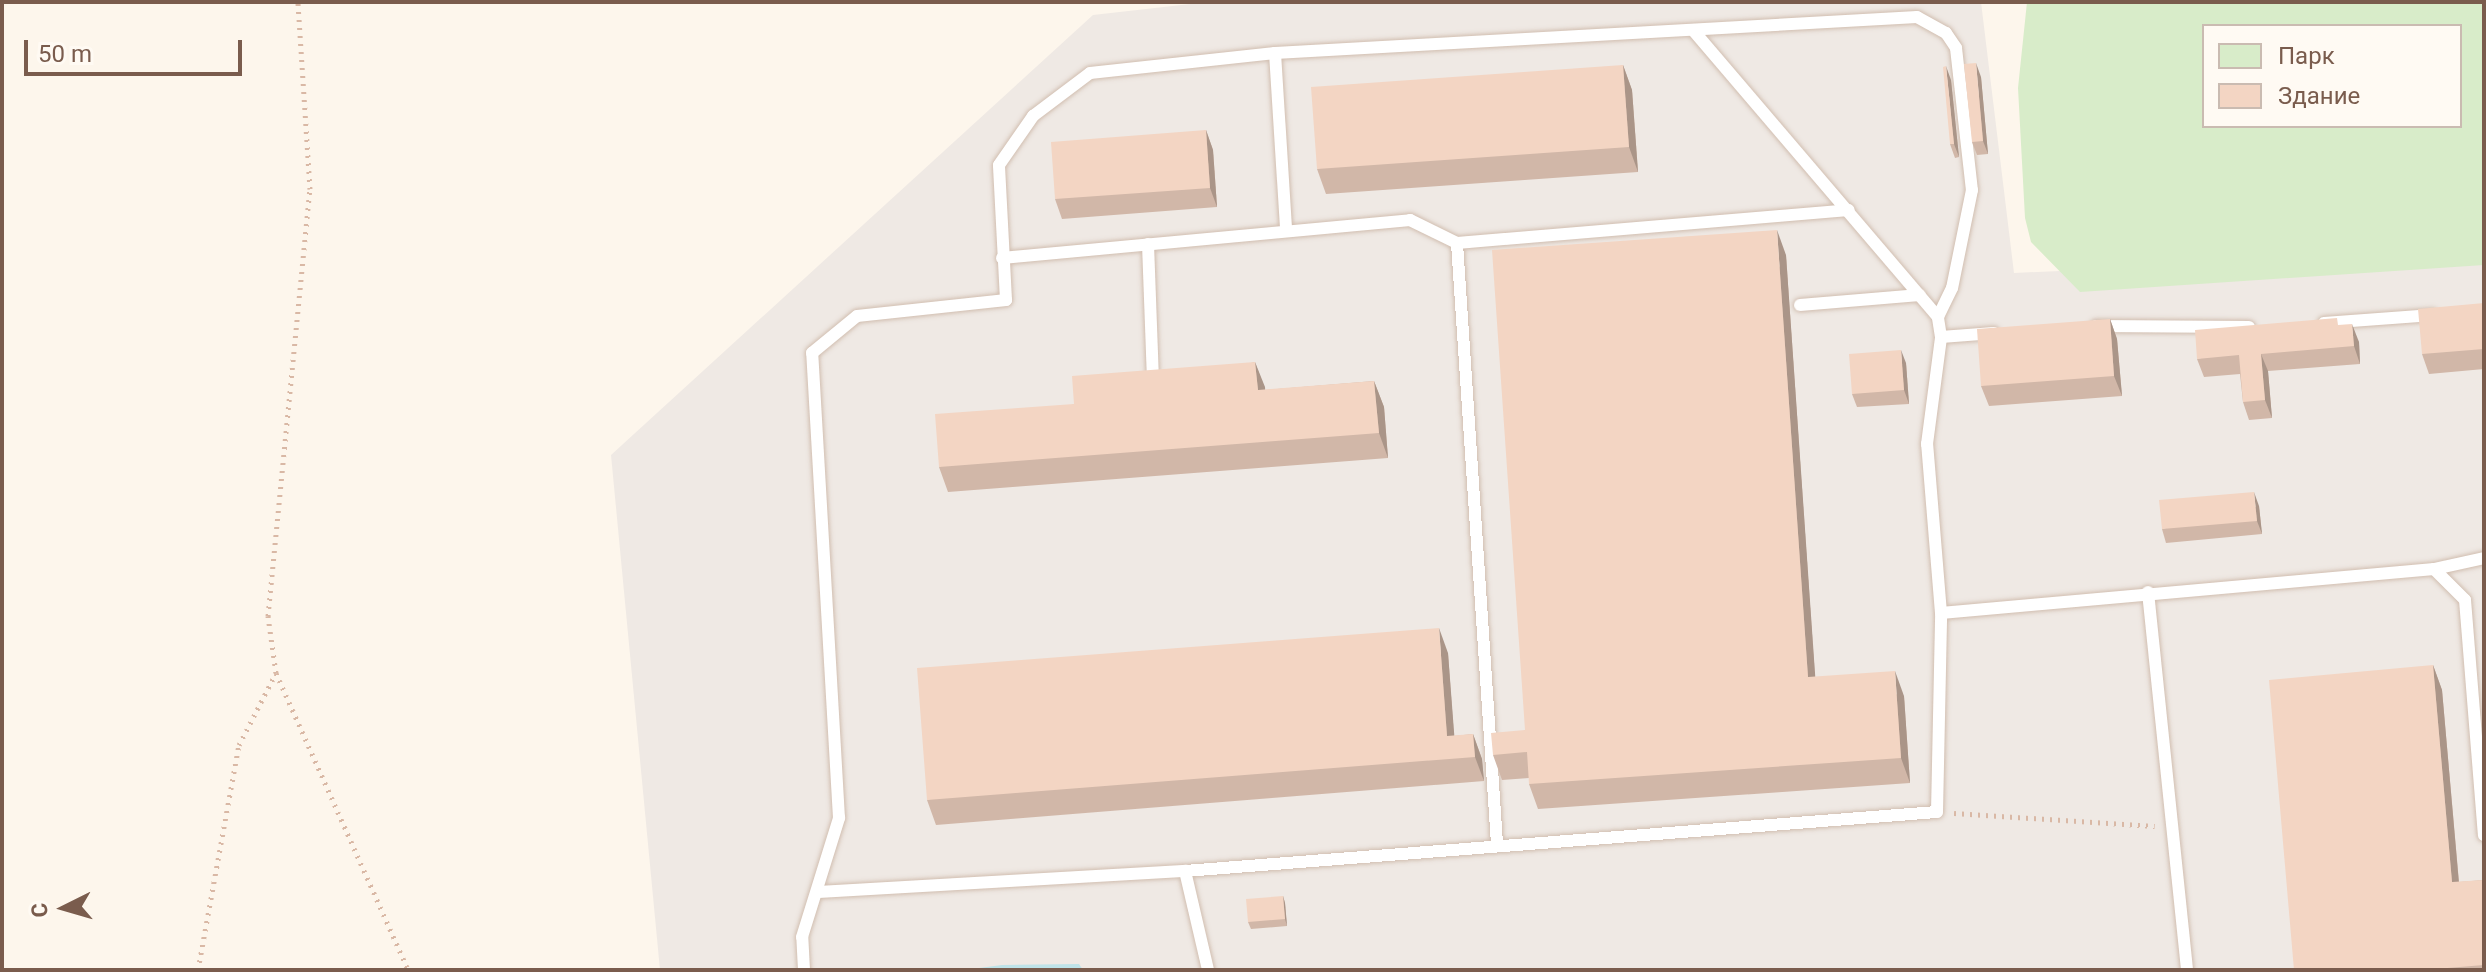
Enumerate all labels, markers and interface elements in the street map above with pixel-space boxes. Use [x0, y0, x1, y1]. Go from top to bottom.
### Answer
scale bar [28, 24, 246, 74]
legend [2202, 24, 2462, 128]
text: 50 m [38, 40, 92, 68]
text: Парк [2278, 42, 2335, 70]
text: Здание [2278, 82, 2360, 110]
north arrow [24, 868, 104, 948]
text: С [27, 902, 53, 918]

